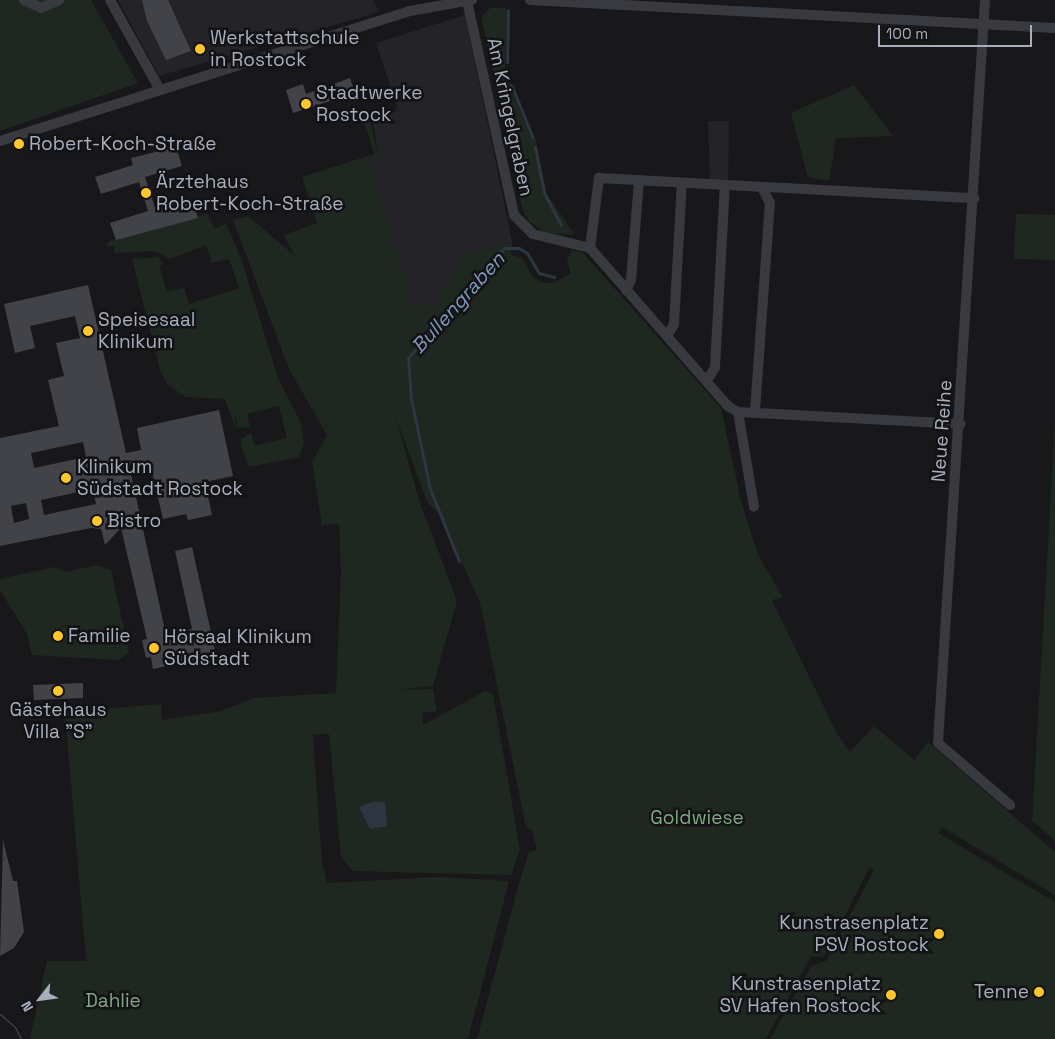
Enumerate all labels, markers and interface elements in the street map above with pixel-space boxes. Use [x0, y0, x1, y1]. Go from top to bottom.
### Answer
scale bar [880, 15, 1034, 47]
text: 100 m [886, 24, 928, 43]
place label: Werkstattschule in Rostock [210, 27, 359, 71]
street label: Am Kringelgraben [482, 36, 538, 198]
marker: Werkstattschule in Rostock [194, 43, 206, 55]
place label: Stadtwerke Rostock [316, 82, 422, 126]
marker: Stadtwerke Rostock [300, 98, 312, 110]
place label: Robert-Koch-Straße [29, 133, 216, 155]
marker: Robert-Koch-Straße [13, 138, 25, 150]
place label: Ärztehaus Robert-Koch-Straße [156, 171, 343, 215]
marker: Ärztehaus Robert-Koch-Straße [140, 187, 152, 199]
water label: Bullengraben [406, 247, 510, 359]
place label: Speisesaal Klinikum [98, 309, 195, 353]
marker: Speisesaal Klinikum [82, 325, 94, 337]
street label: Neue Reihe [927, 379, 957, 483]
place label: Klinikum Südstadt Rostock [77, 456, 243, 500]
marker: Klinikum Südstadt Rostock [59, 471, 73, 485]
place label: Bistro [107, 510, 161, 532]
marker: Bistro [91, 515, 103, 527]
place label: Familie [68, 625, 131, 647]
place label: Hörsaal Klinikum Südstadt [164, 626, 312, 670]
marker: Familie [52, 630, 64, 642]
marker: Hörsaal Klinikum Südstadt [148, 642, 160, 654]
marker: Gästehaus Villa "S" [52, 685, 64, 697]
place label: Gästehaus Villa "S" [10, 699, 106, 743]
park label: Goldwiese [650, 807, 744, 829]
place label: Kunstrasenplatz PSV Rostock [779, 912, 929, 956]
marker: Kunstrasenplatz PSV Rostock [933, 928, 945, 940]
place label: Kunstrasenplatz SV Hafen Rostock [719, 973, 881, 1017]
north arrow [15, 974, 65, 1024]
place label: Tenne [974, 981, 1029, 1003]
marker: Tenne [1033, 986, 1045, 998]
marker: Kunstrasenplatz SV Hafen Rostock [885, 989, 897, 1001]
park label: Dahlie [85, 990, 141, 1012]
text: N [17, 998, 37, 1015]

